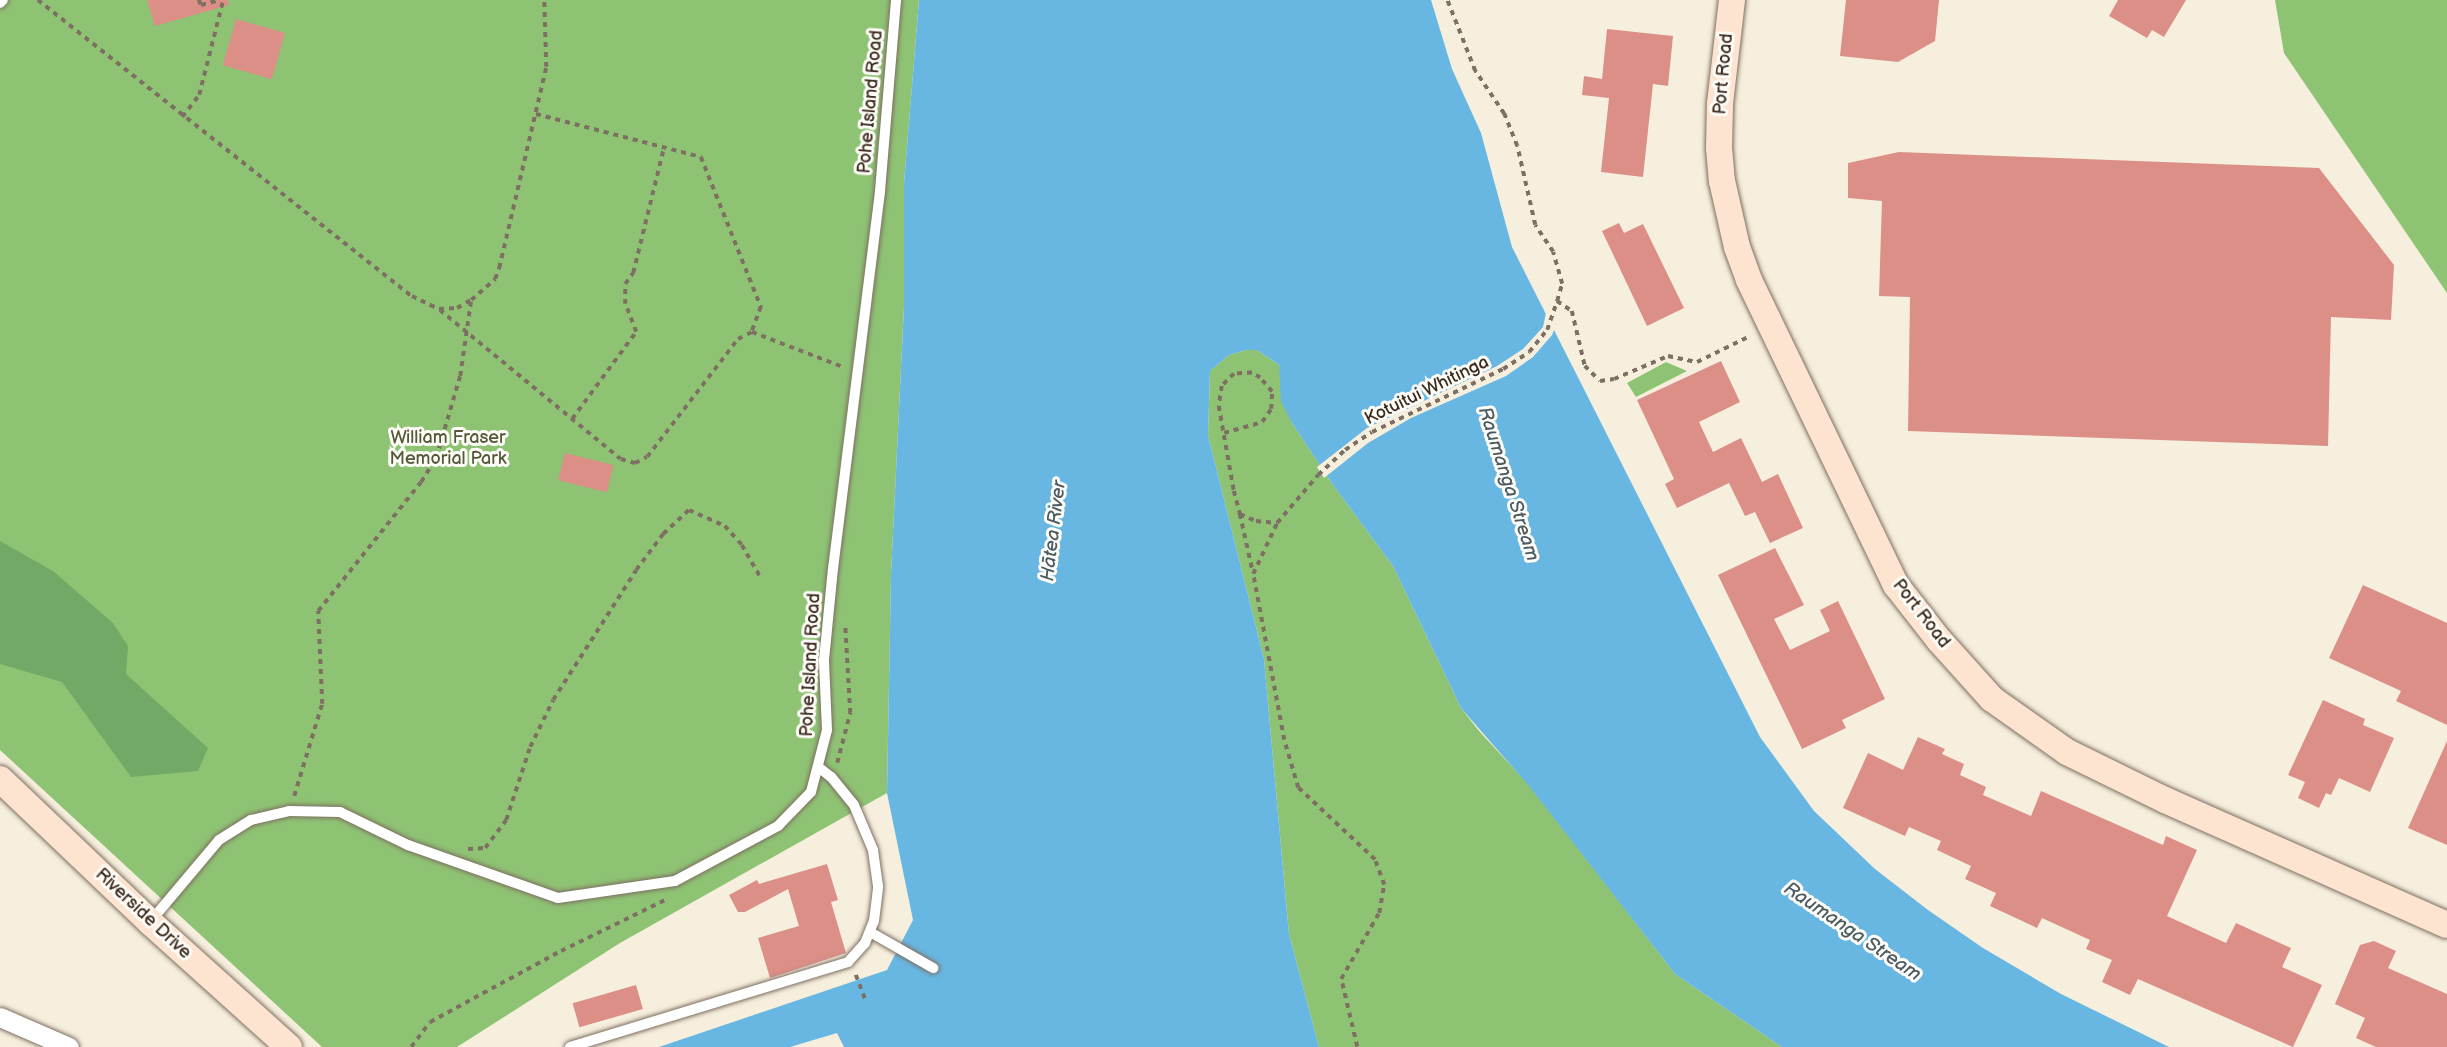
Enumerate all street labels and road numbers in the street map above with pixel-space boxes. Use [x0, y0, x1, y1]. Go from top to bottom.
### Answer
street label: Pohe Island Road [854, 29, 888, 175]
street label: Port Road [1710, 32, 1738, 116]
street label: Kotuitui Whitinga [1361, 351, 1493, 431]
street label: Port Road [1887, 575, 1955, 653]
street label: Pohe Island Road [796, 593, 826, 737]
street label: Riverside Drive [91, 864, 195, 964]

